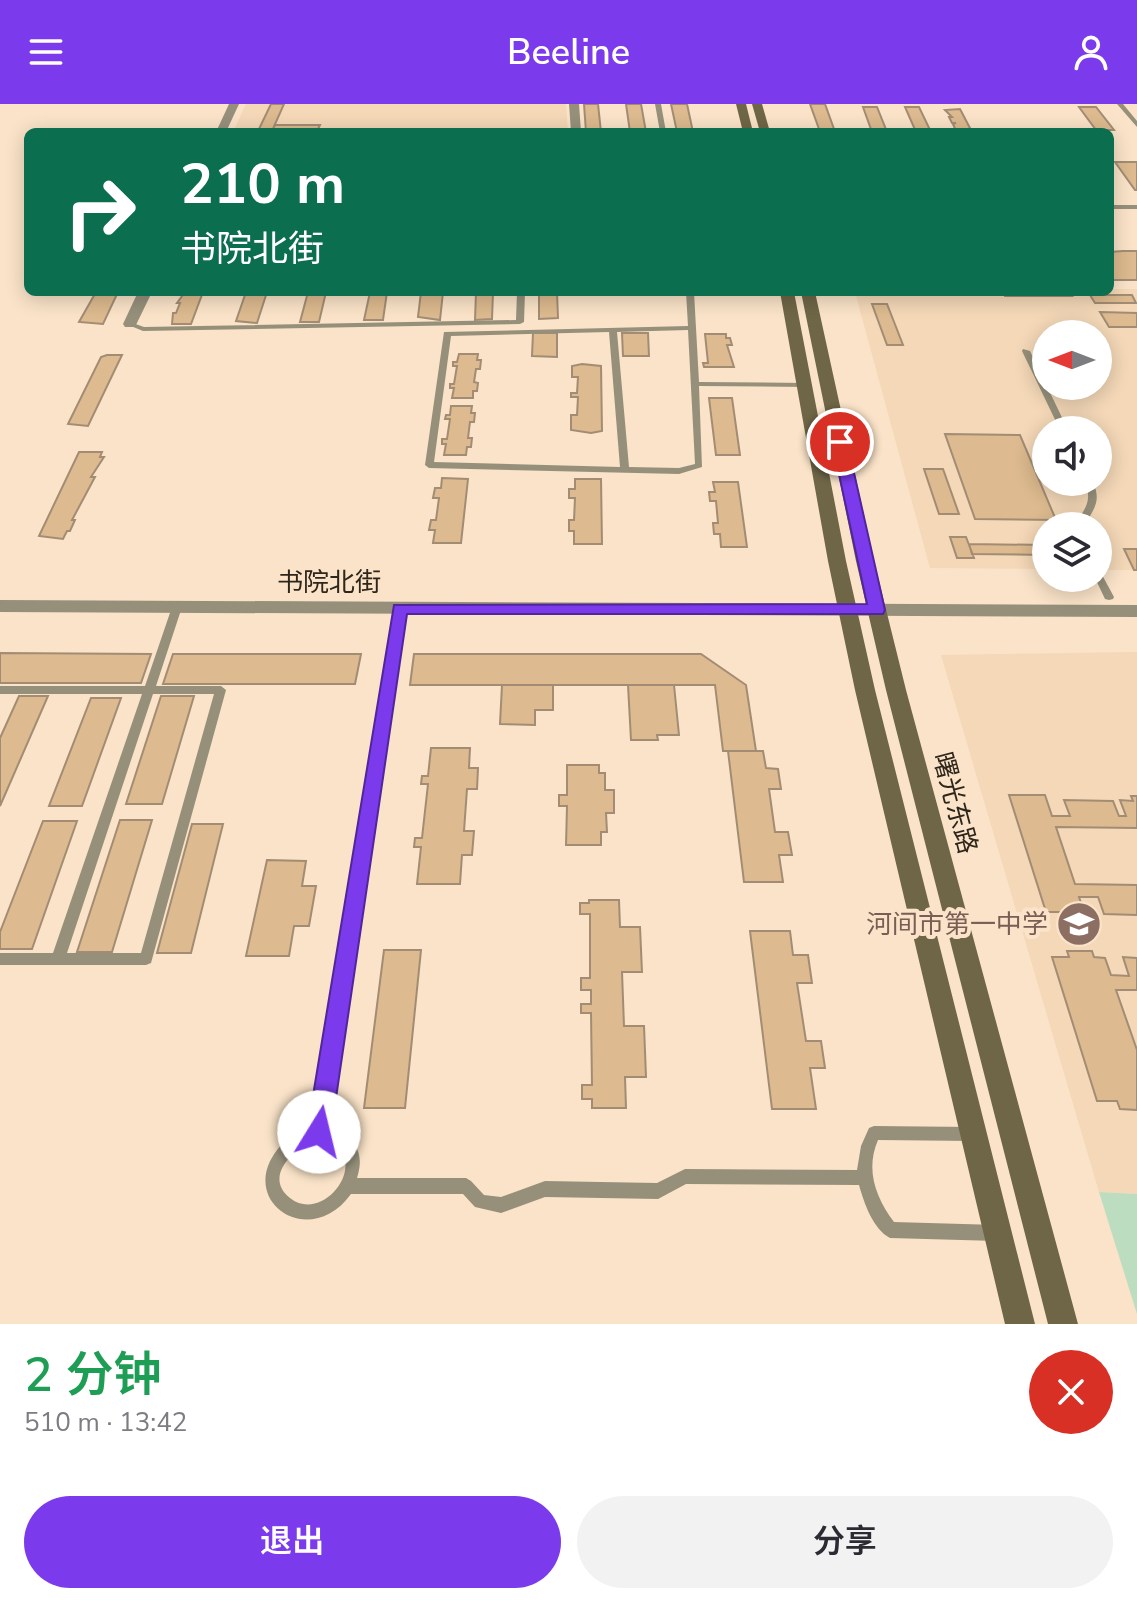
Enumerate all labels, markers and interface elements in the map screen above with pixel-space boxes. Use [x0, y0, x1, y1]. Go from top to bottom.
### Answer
text: Beeline [507, 28, 630, 77]
icon: menu [24, 30, 68, 74]
icon: person [1069, 30, 1113, 74]
text: 210 m [180, 146, 345, 223]
icon: right [48, 160, 152, 264]
text: 书院北街 [180, 225, 324, 274]
north arrow [1032, 320, 1112, 400]
map controls [1032, 320, 1112, 592]
pin [806, 408, 874, 476]
button: sound [1032, 416, 1112, 496]
icon: arrive [818, 420, 862, 464]
button: layers [1032, 512, 1112, 592]
street label: 书院北街 [277, 565, 381, 600]
street label: 曙光东路 [925, 748, 985, 858]
school or university icon: 河间市第一中学 [1055, 900, 1103, 948]
place label: 河间市第一中学 [866, 907, 1048, 942]
position arrow [277, 1090, 361, 1174]
text: 2 分钟 [24, 1342, 161, 1408]
button: close [1029, 1350, 1113, 1434]
text: 510 m · 13:42 [24, 1405, 187, 1440]
button: 退出 [24, 1496, 561, 1588]
button: 分享 [577, 1496, 1113, 1588]

